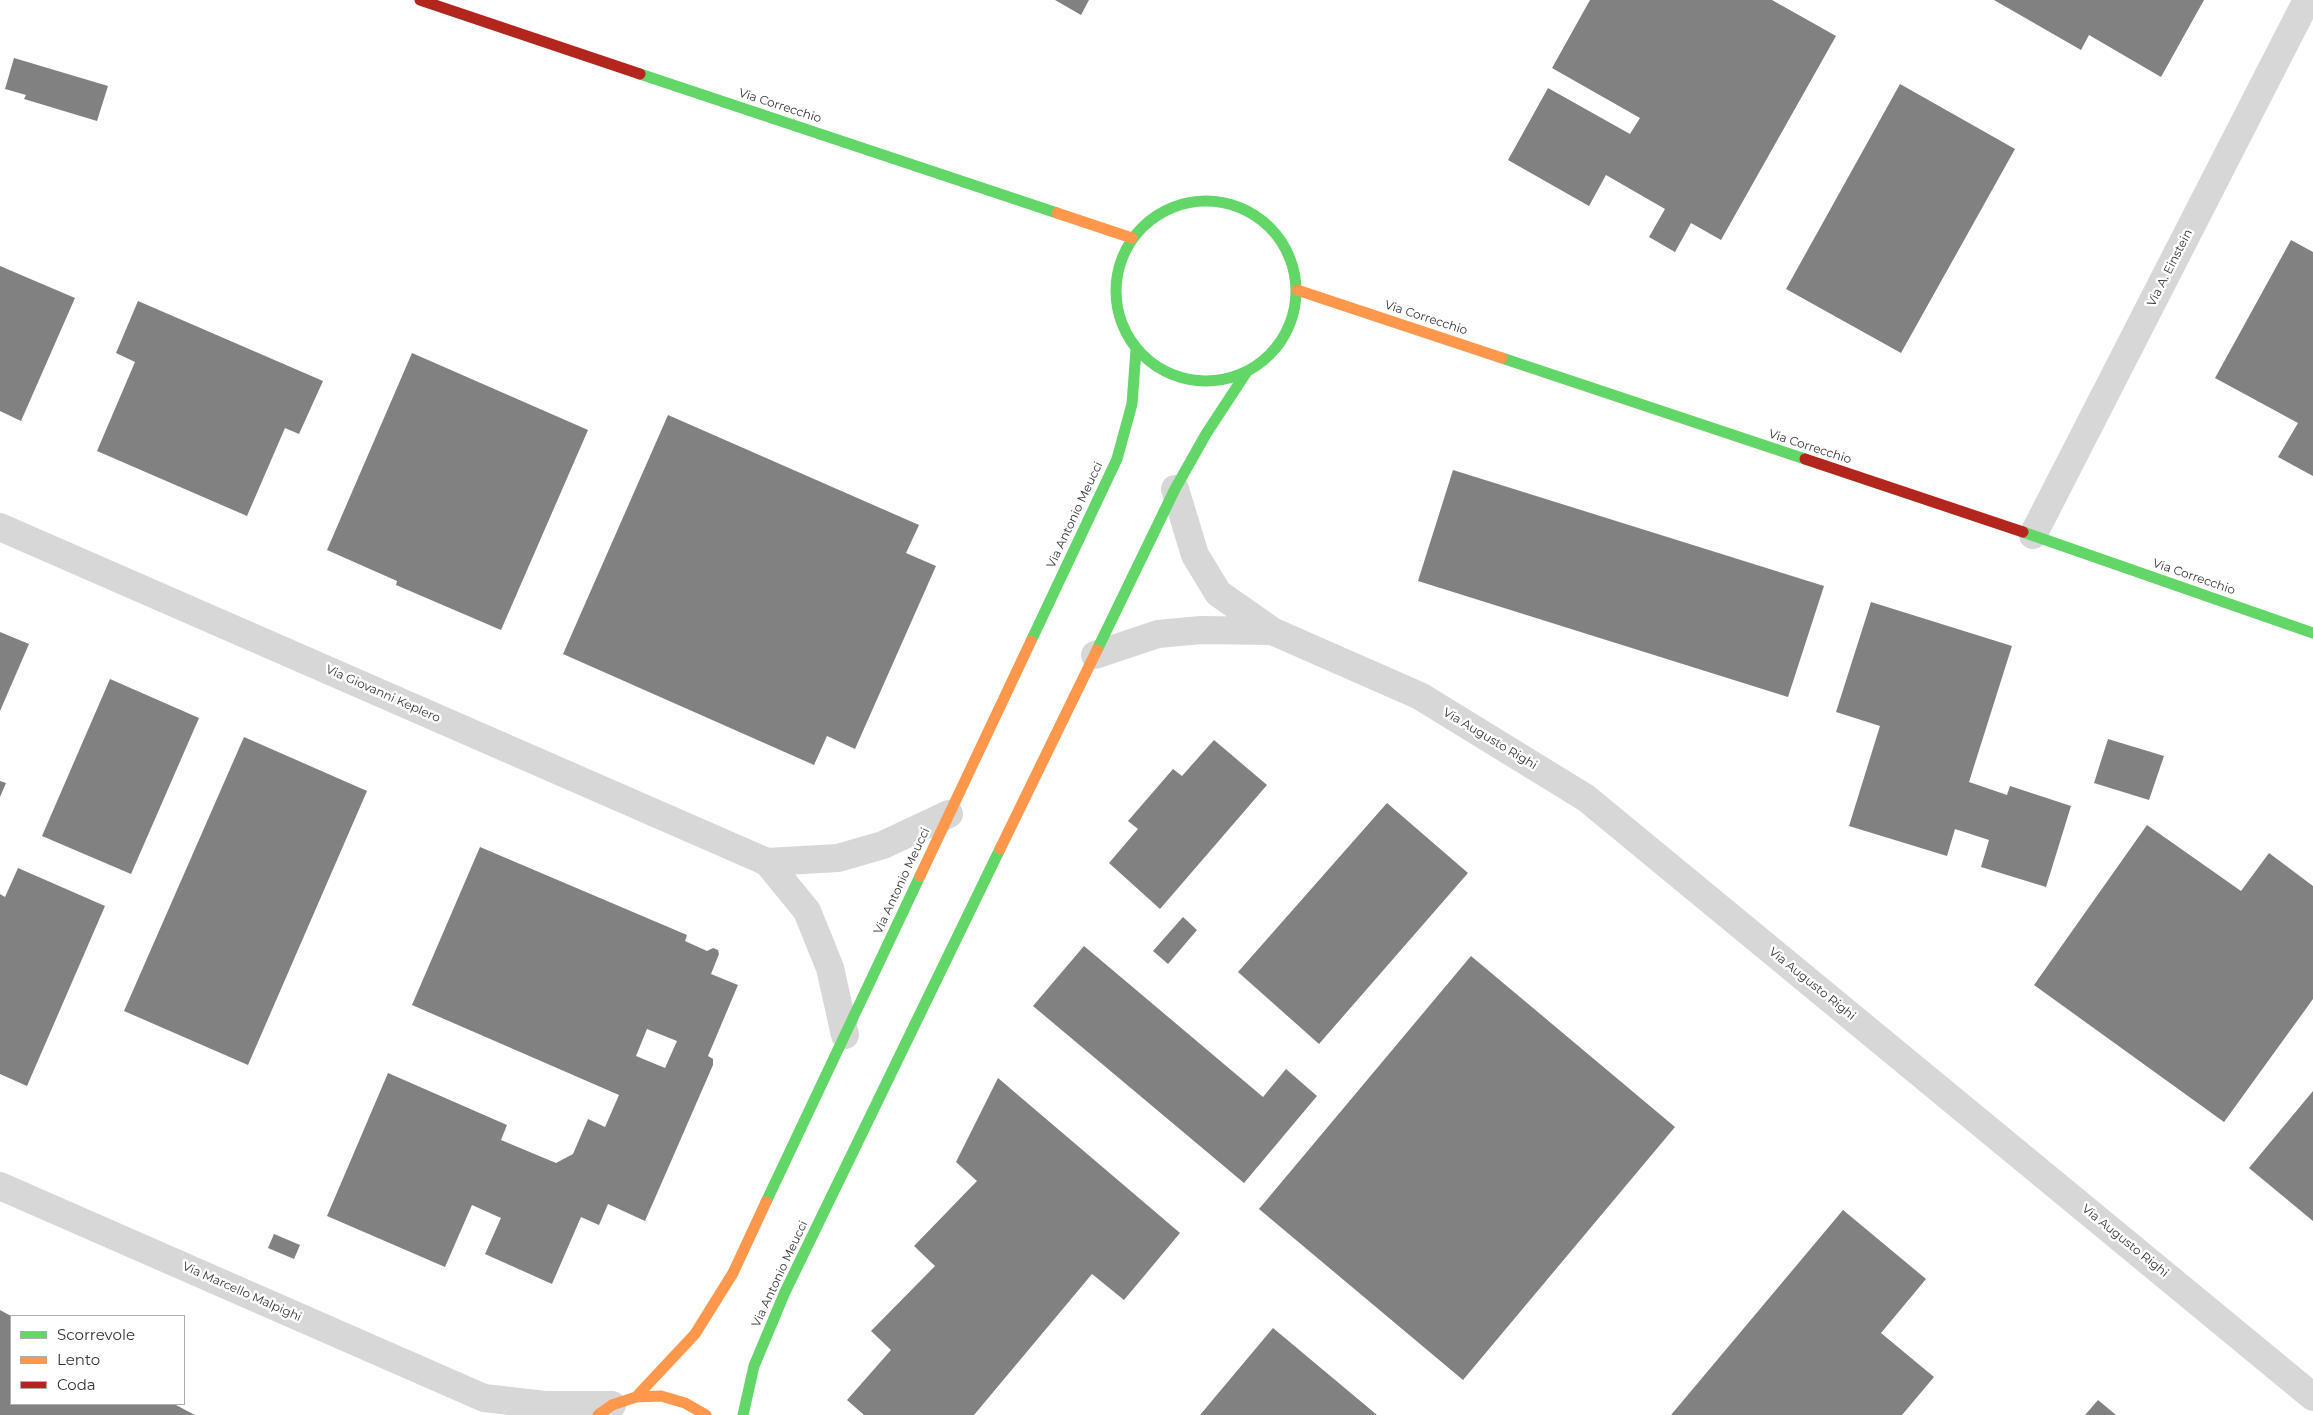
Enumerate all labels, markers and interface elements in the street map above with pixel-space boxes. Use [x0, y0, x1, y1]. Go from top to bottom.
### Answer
street label: Via Correcchio [737, 86, 823, 126]
street label: Via A. Einstein [2144, 227, 2196, 309]
street label: Via Correcchio [1383, 298, 1469, 338]
street label: Via Correcchio [1767, 427, 1853, 467]
street label: Via Antonio Meucci [1044, 459, 1106, 571]
street label: Via Correcchio [2151, 556, 2237, 598]
street label: Via Giovanni Keplero [324, 662, 442, 726]
street label: Via Augusto Righi [1440, 705, 1540, 773]
street label: Via Antonio Meucci [871, 825, 933, 937]
street label: Via Augusto Righi [1766, 945, 1858, 1023]
street label: Via Augusto Righi [2079, 1202, 2171, 1280]
street label: Via Antonio Meucci [749, 1218, 811, 1330]
street label: Via Marcello Malpighi [180, 1259, 304, 1325]
legend [10, 1315, 185, 1405]
text: Scorrevole [57, 1325, 135, 1344]
text: Lento [57, 1350, 100, 1369]
text: Coda [57, 1375, 96, 1394]

